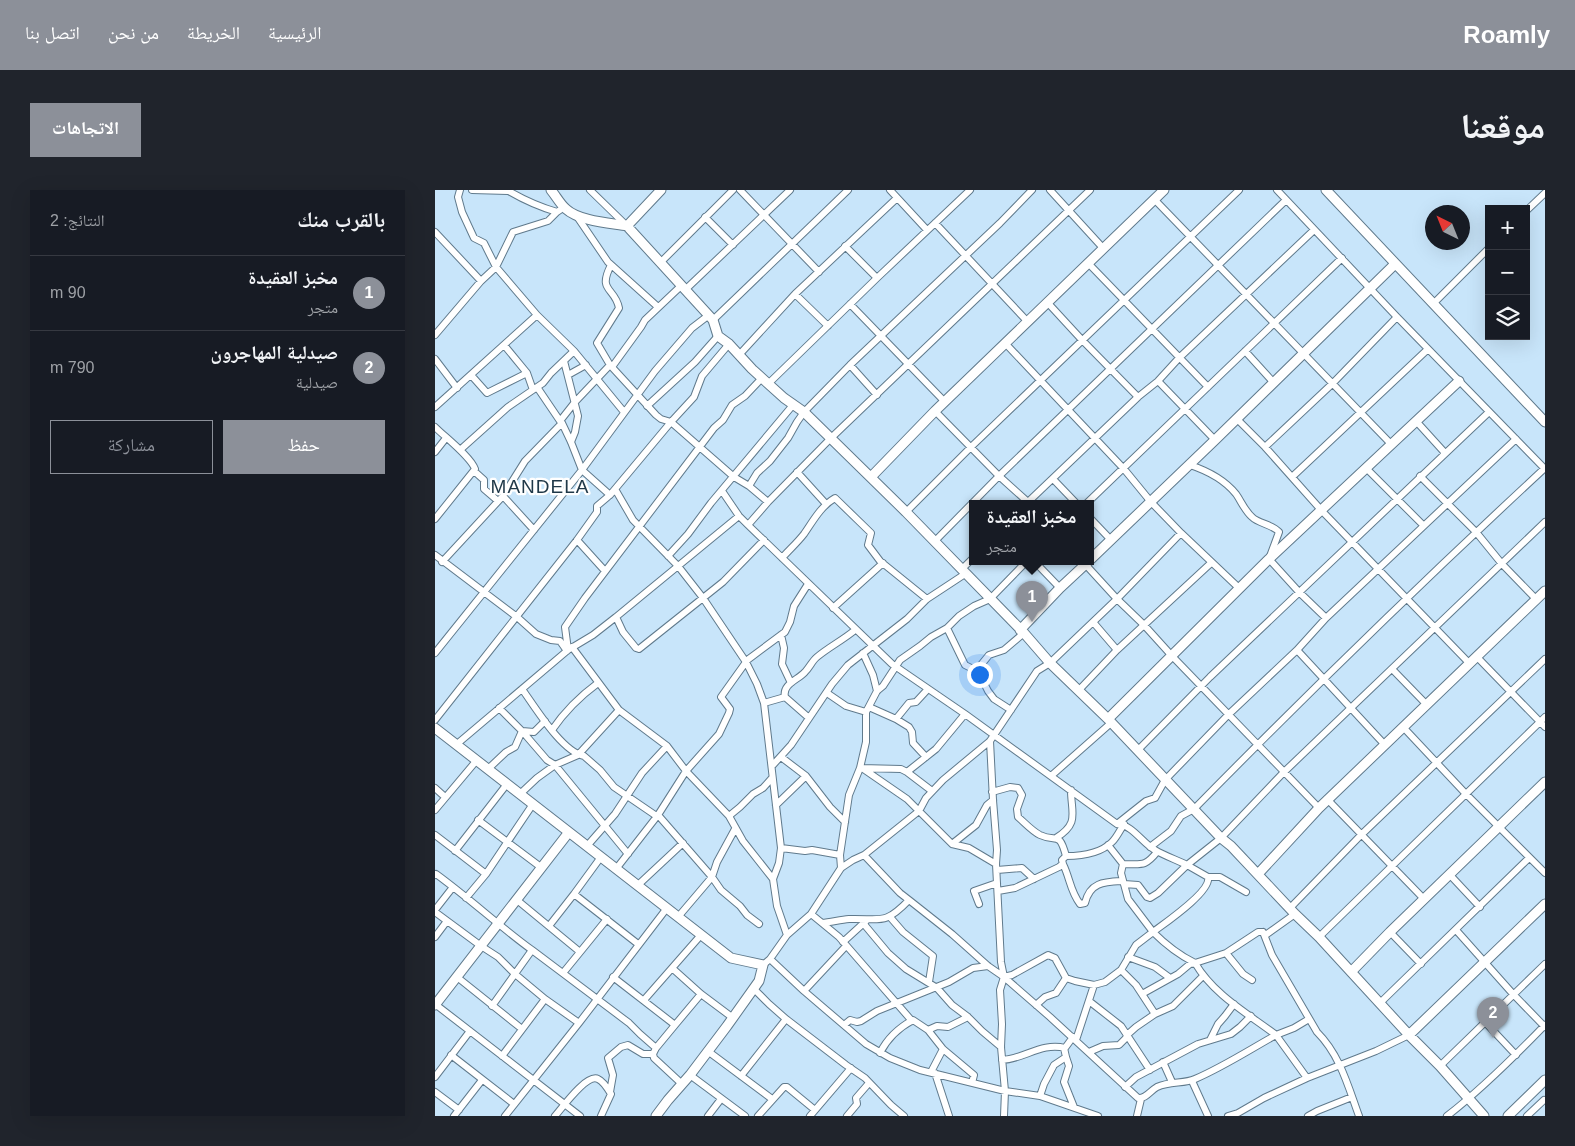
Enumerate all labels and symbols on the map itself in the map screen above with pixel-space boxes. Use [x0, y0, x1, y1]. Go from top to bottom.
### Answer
north arrow [1425, 205, 1470, 250]
district label: MANDELA [491, 476, 589, 497]
pin: 1 [1016, 581, 1048, 622]
your location [967, 662, 993, 688]
pin: 2 [1477, 997, 1509, 1038]

